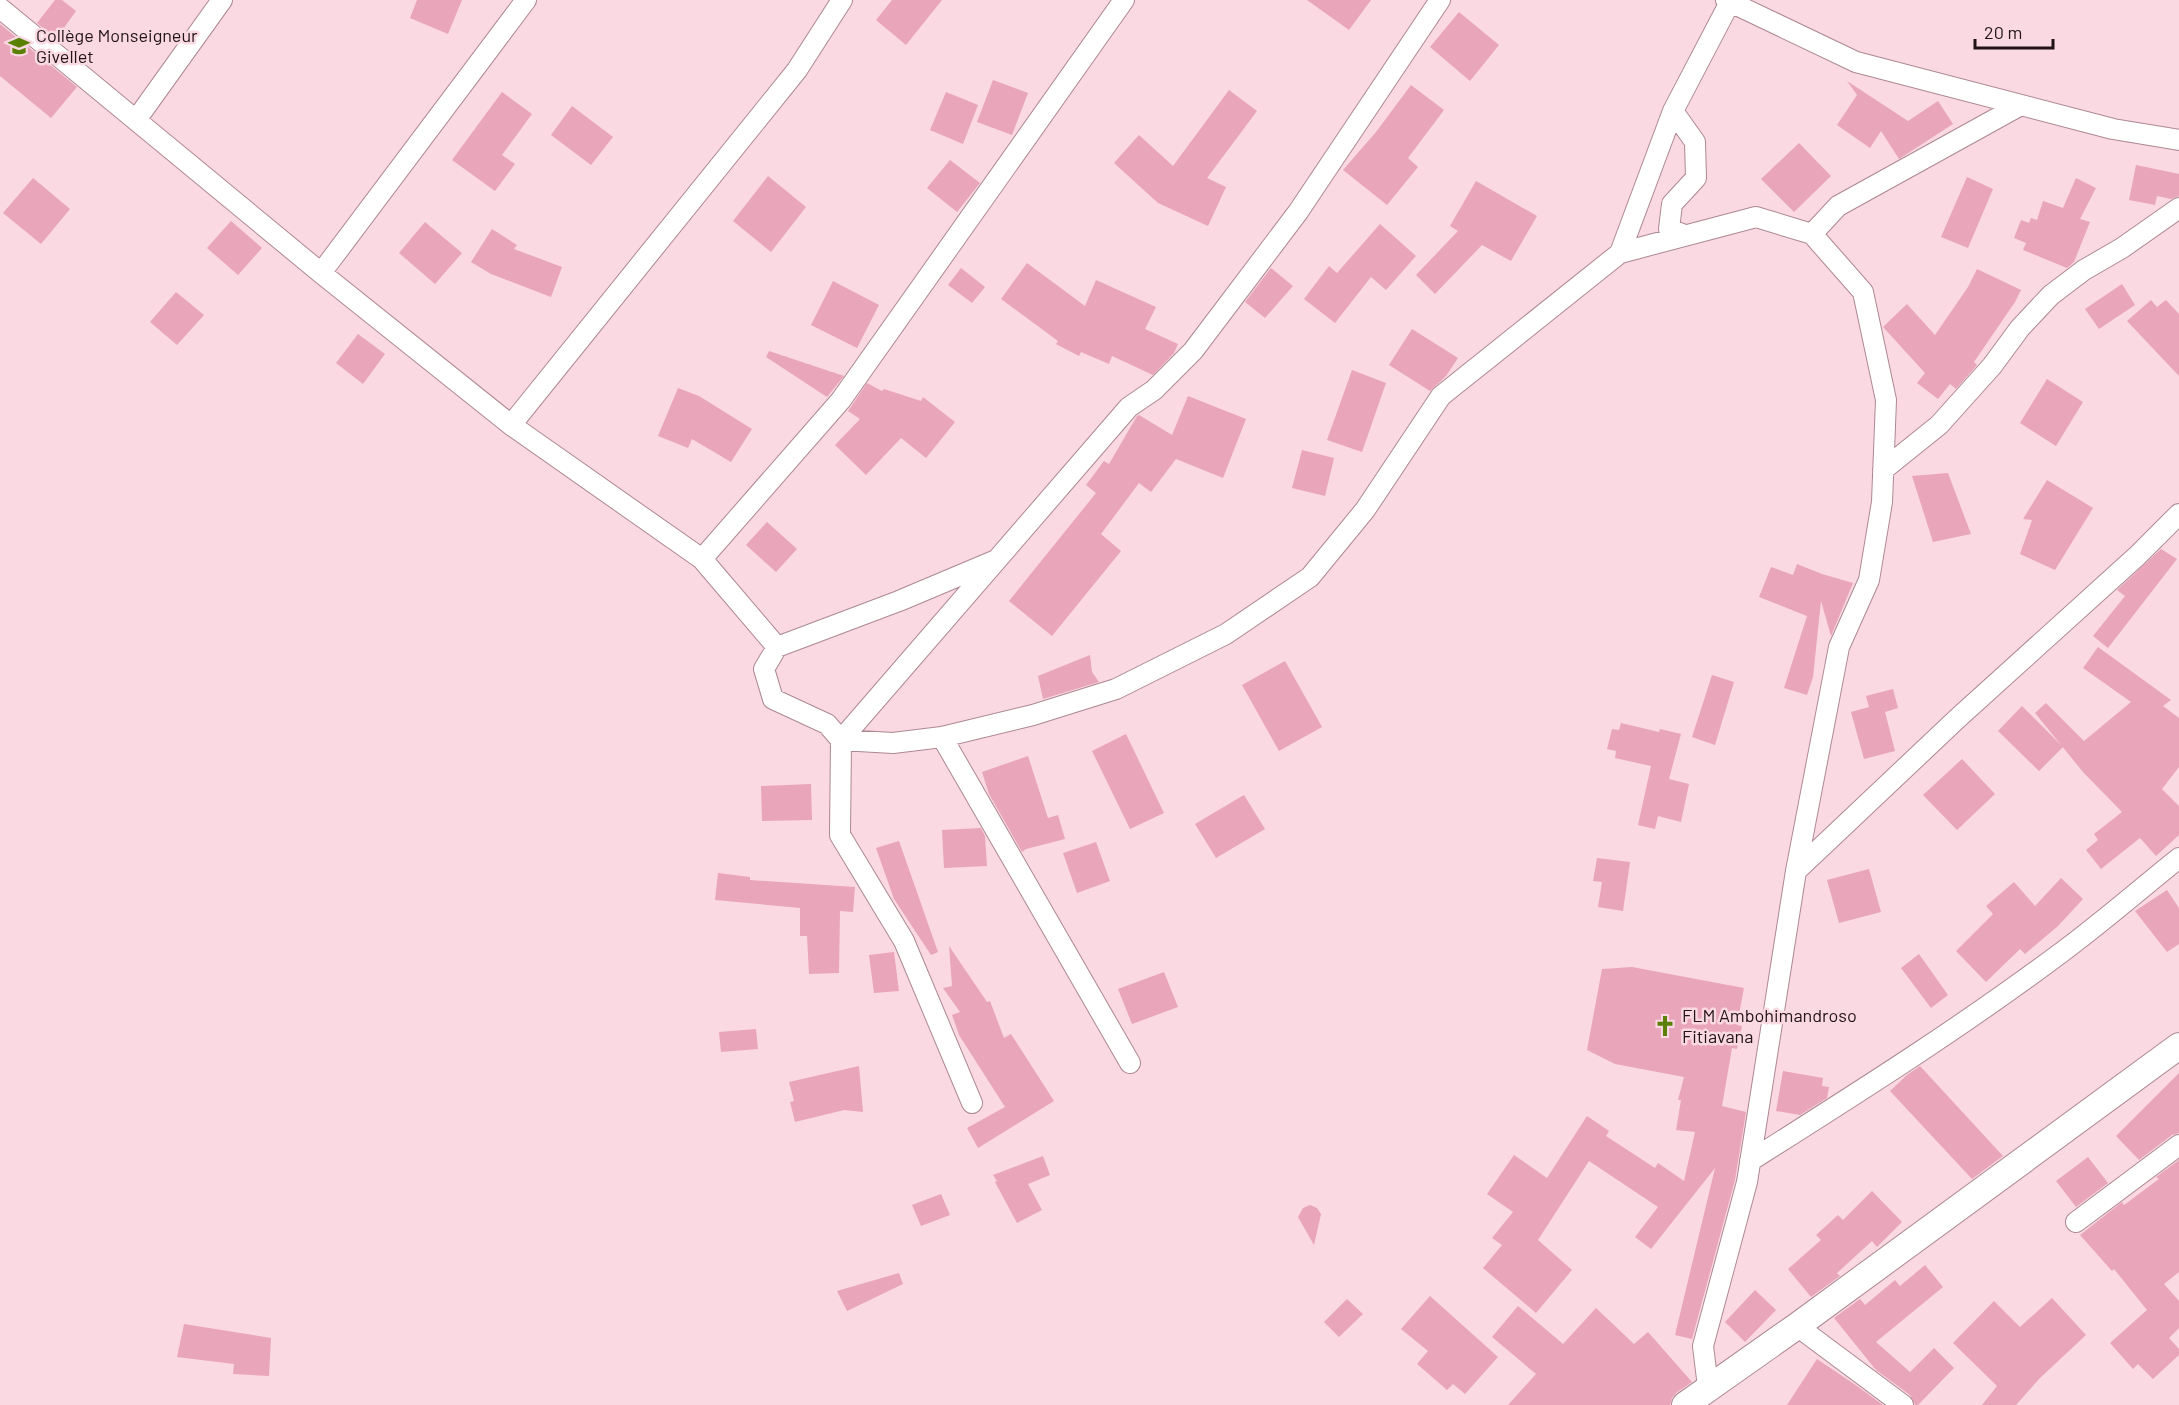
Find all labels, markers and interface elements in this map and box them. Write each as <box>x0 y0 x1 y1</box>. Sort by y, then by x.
scale bar <box>1975 12 2053 50</box>
text: 20 m <box>1984 21 2022 43</box>
place label: Collège Monseigneur Givellet <box>36 24 198 67</box>
school or university icon: Collège Monseigneur Givellet <box>7 34 31 58</box>
place label: FLM Ambohimandroso Fitiavana <box>1682 1004 1857 1047</box>
church icon: FLM Ambohimandroso Fitiavana <box>1653 1014 1677 1038</box>

